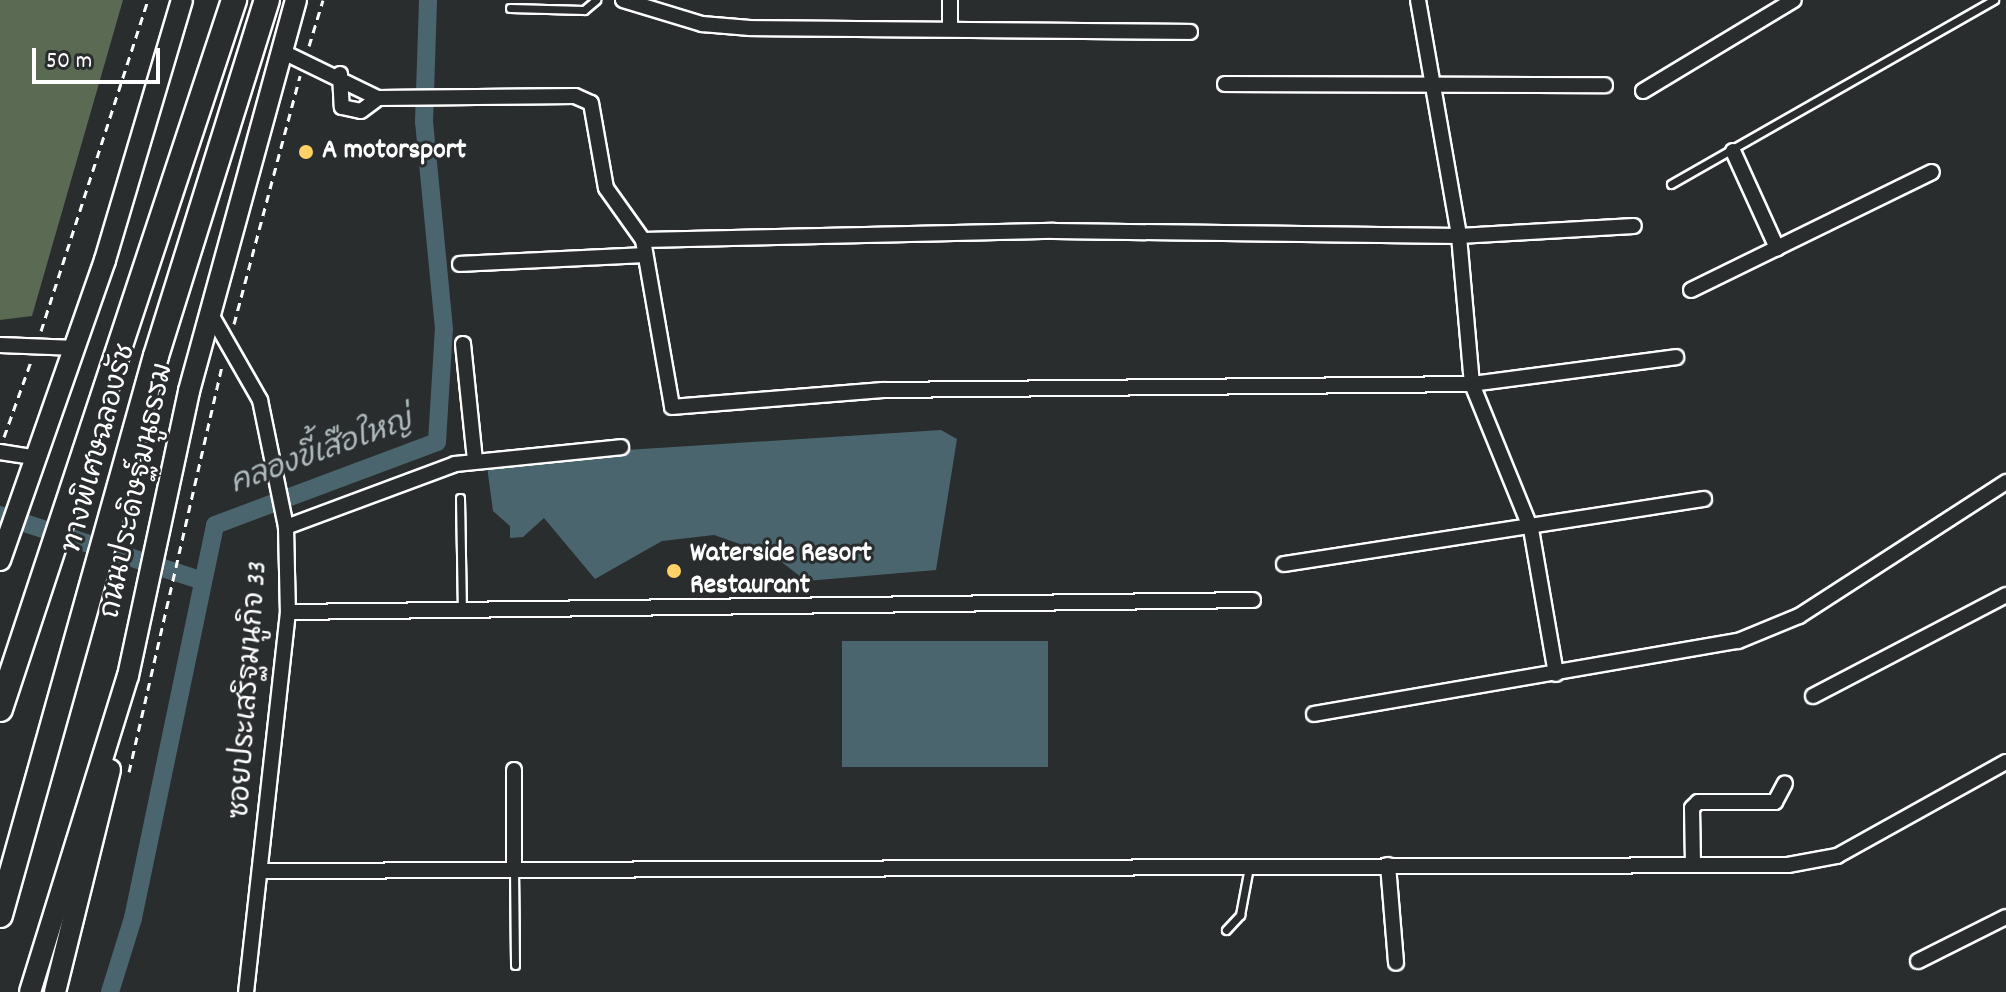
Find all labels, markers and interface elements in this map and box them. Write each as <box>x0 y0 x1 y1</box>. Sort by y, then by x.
scale bar <box>36 32 164 82</box>
text: 50 m <box>46 45 92 79</box>
place label: A motorsport <box>322 135 466 169</box>
marker: A motorsport <box>297 143 315 161</box>
street label: ทางพิเศษฉลองรัช <box>57 341 145 557</box>
street label: ถนนประดิษฐ์มนูธรรม <box>96 360 182 622</box>
water label: คลองขี้เสือใหญ่ <box>226 405 418 505</box>
place label: Waterside Resort Restaurant <box>690 538 872 604</box>
street label: ซอยประเสริฐมนูกิจ 33 <box>225 560 277 820</box>
marker: Waterside Resort Restaurant <box>665 562 683 580</box>

